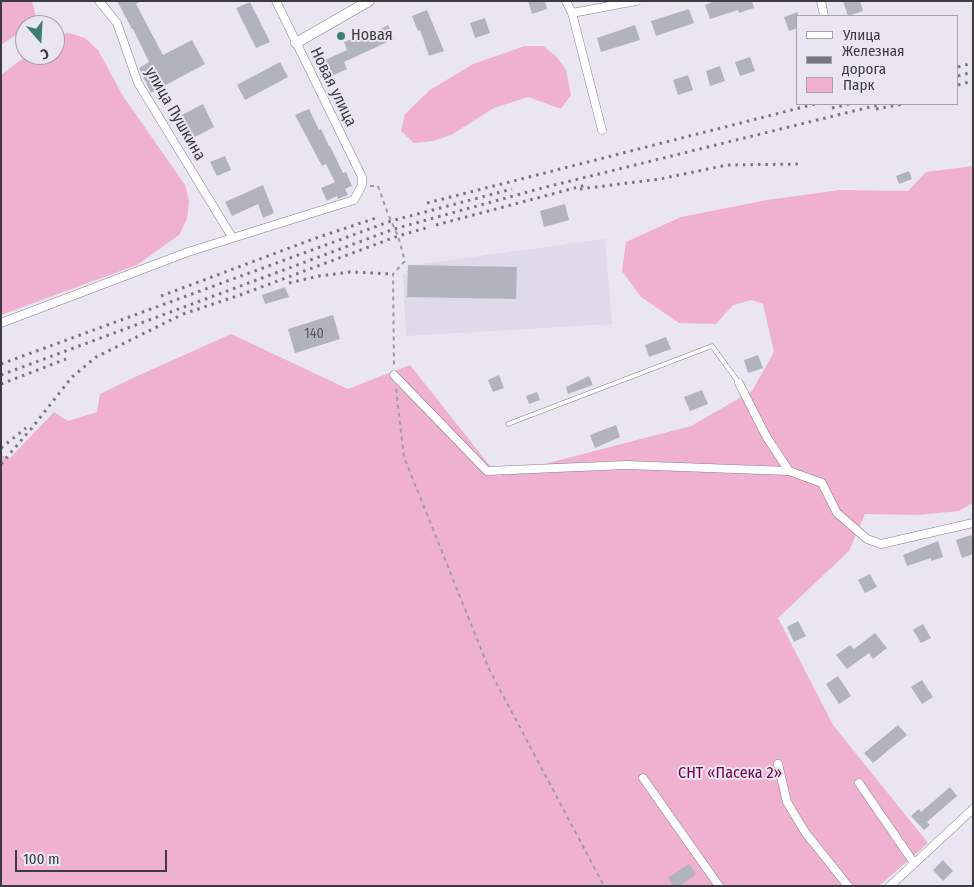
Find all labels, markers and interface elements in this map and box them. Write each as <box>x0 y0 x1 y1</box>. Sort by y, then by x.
north arrow <box>15 15 65 65</box>
legend <box>796 15 959 105</box>
place label: Новая <box>351 26 393 46</box>
text: Улица <box>843 26 881 44</box>
marker: Новая <box>335 30 347 42</box>
text: Железная дорога <box>842 42 904 78</box>
text: С <box>38 44 51 63</box>
street label: Новая улица <box>306 44 360 130</box>
street label: улица Пушкина <box>141 64 209 164</box>
text: Парк <box>843 76 874 94</box>
house number: 140 <box>304 326 324 342</box>
park label: СНТ «Пасека 2» <box>678 764 782 784</box>
scale bar <box>18 840 170 872</box>
text: 100 m <box>23 850 60 868</box>

